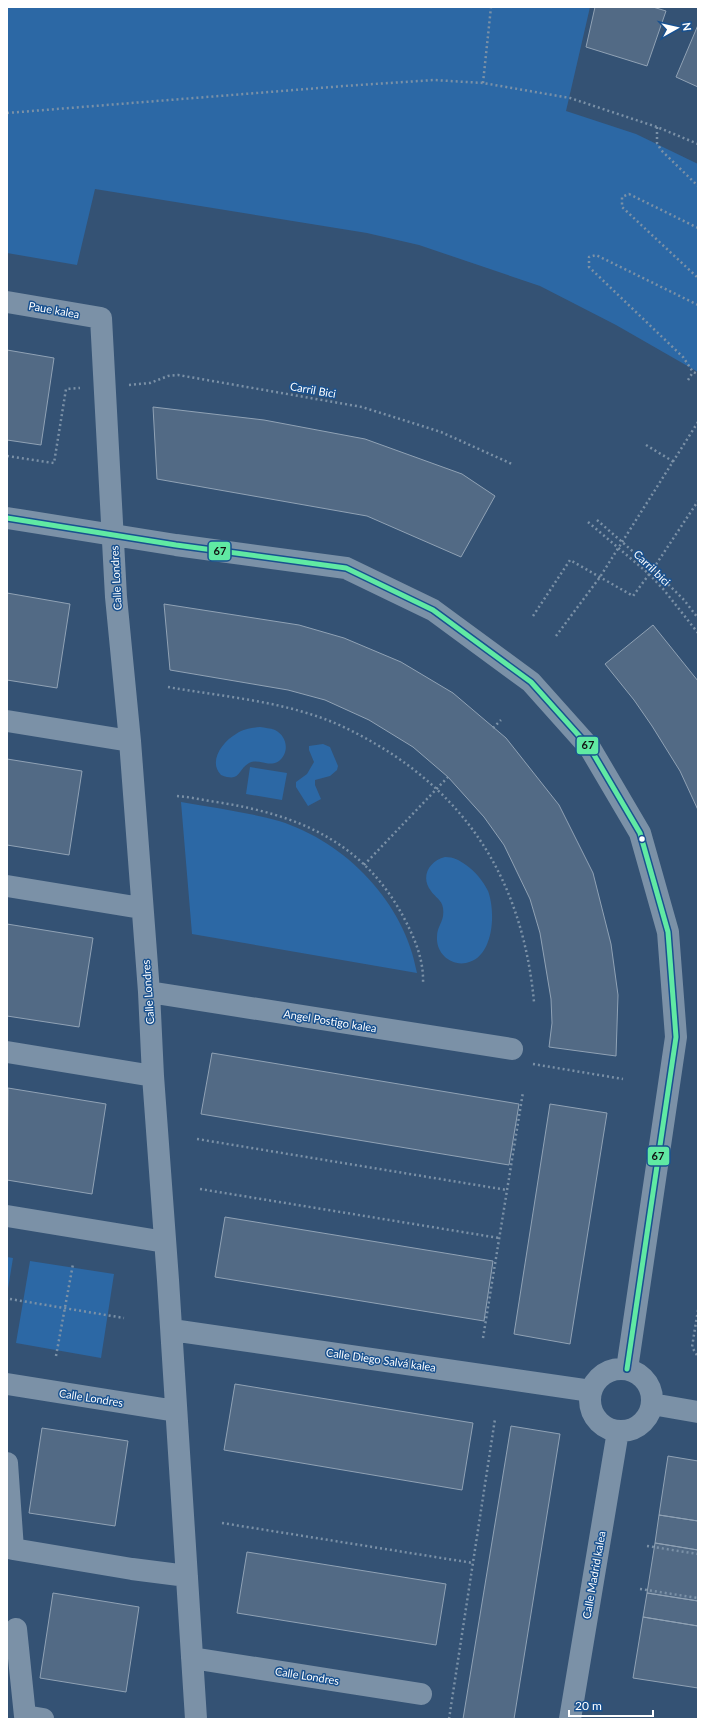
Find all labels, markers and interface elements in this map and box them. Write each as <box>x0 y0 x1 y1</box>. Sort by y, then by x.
north arrow <box>657 8 697 48</box>
text: N <box>680 21 694 32</box>
street label: Paue kalea <box>28 299 81 320</box>
street label: Carril Bici <box>289 379 337 400</box>
line badge: 67 <box>208 541 231 561</box>
text: 67 <box>214 544 226 557</box>
street label: Calle Londres <box>107 545 124 611</box>
street label: Carril bici <box>631 547 674 588</box>
line badge: 67 <box>576 736 599 755</box>
text: 67 <box>582 738 594 751</box>
unlabelled marker <box>637 834 647 844</box>
street label: Calle Londres <box>139 959 156 1025</box>
street label: Angel Postigo kalea <box>283 1007 378 1034</box>
line badge: 67 <box>647 1146 670 1166</box>
text: 67 <box>652 1149 664 1162</box>
street label: Calle Diego Salvá kalea <box>325 1345 437 1374</box>
street label: Calle Londres <box>58 1386 124 1409</box>
street label: Calle Madrid kalea <box>579 1530 608 1620</box>
street label: Calle Londres <box>274 1664 340 1687</box>
scale bar <box>569 1692 653 1718</box>
text: 20 m <box>575 1698 602 1713</box>

